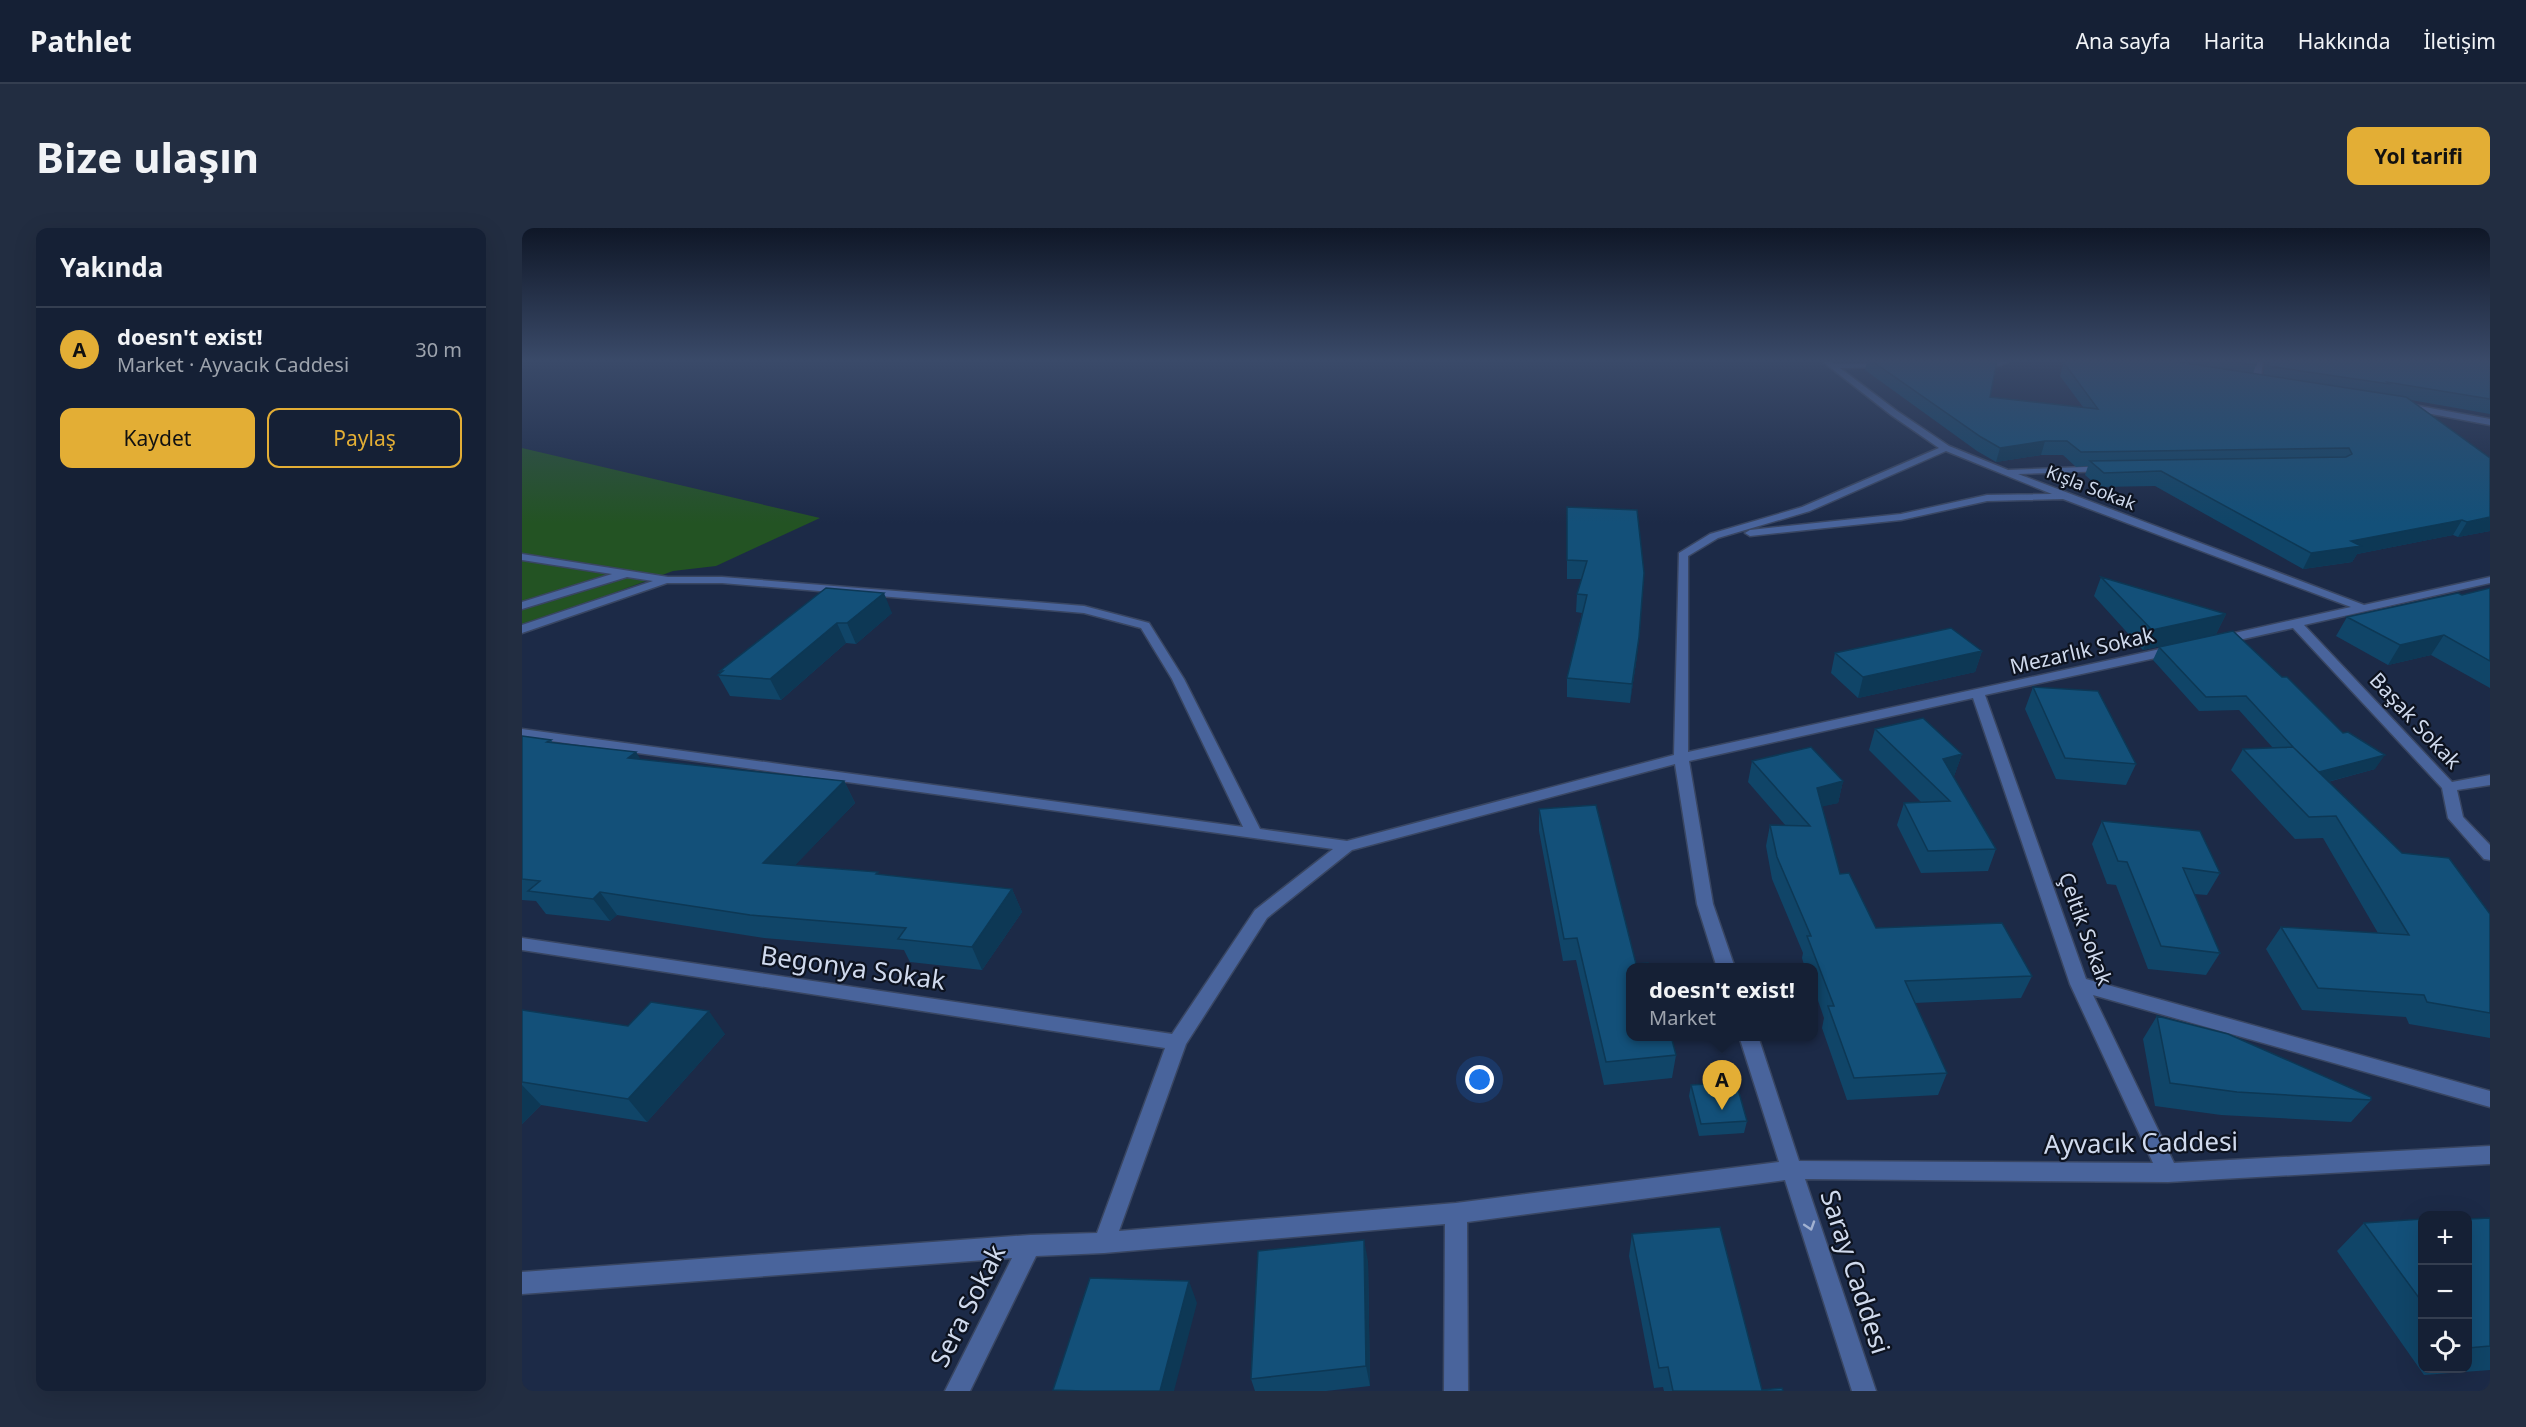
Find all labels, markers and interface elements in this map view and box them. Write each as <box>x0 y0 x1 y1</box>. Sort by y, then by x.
text: Pathlet <box>30 22 132 60</box>
text: Ana sayfa <box>2076 27 2171 55</box>
text: Harita <box>2204 27 2265 55</box>
text: Hakkında <box>2298 27 2391 55</box>
text: İletişim <box>2424 27 2496 55</box>
button: Yol tarifi <box>2347 127 2490 185</box>
text: Bize ulaşın <box>36 128 259 185</box>
text: Yakında <box>60 249 163 285</box>
text: doesn't exist! <box>117 321 263 351</box>
text: A <box>73 336 86 363</box>
text: 30 m <box>415 336 462 363</box>
text: Market · Ayvacık Caddesi <box>117 351 349 378</box>
button: Kaydet <box>60 408 255 468</box>
button: Paylaş <box>267 408 462 468</box>
street label: Kışla Sokak <box>2043 459 2140 515</box>
street label: Mezarlık Sokak <box>2007 620 2157 680</box>
street label: Başak Sokak <box>2364 666 2468 775</box>
street label: Çeltik Sokak <box>2052 868 2120 990</box>
street label: Begonya Sokak <box>758 936 948 998</box>
popup <box>1626 963 1818 1041</box>
text: doesn't exist! <box>1649 974 1795 1004</box>
text: Market <box>1649 1004 1716 1031</box>
pin: A <box>1702 1060 1742 1110</box>
your location <box>1465 1065 1494 1094</box>
street label: Ayvacık Caddesi <box>2044 1122 2238 1162</box>
street label: Saray Caddesi <box>1812 1185 1899 1358</box>
map controls <box>2418 1211 2472 1373</box>
button: + <box>2418 1211 2472 1265</box>
one-way arrow <box>1803 1220 1815 1231</box>
street label: Sera Sokak <box>921 1238 1013 1373</box>
button: − <box>2418 1265 2472 1319</box>
button: locate <box>2418 1319 2472 1373</box>

